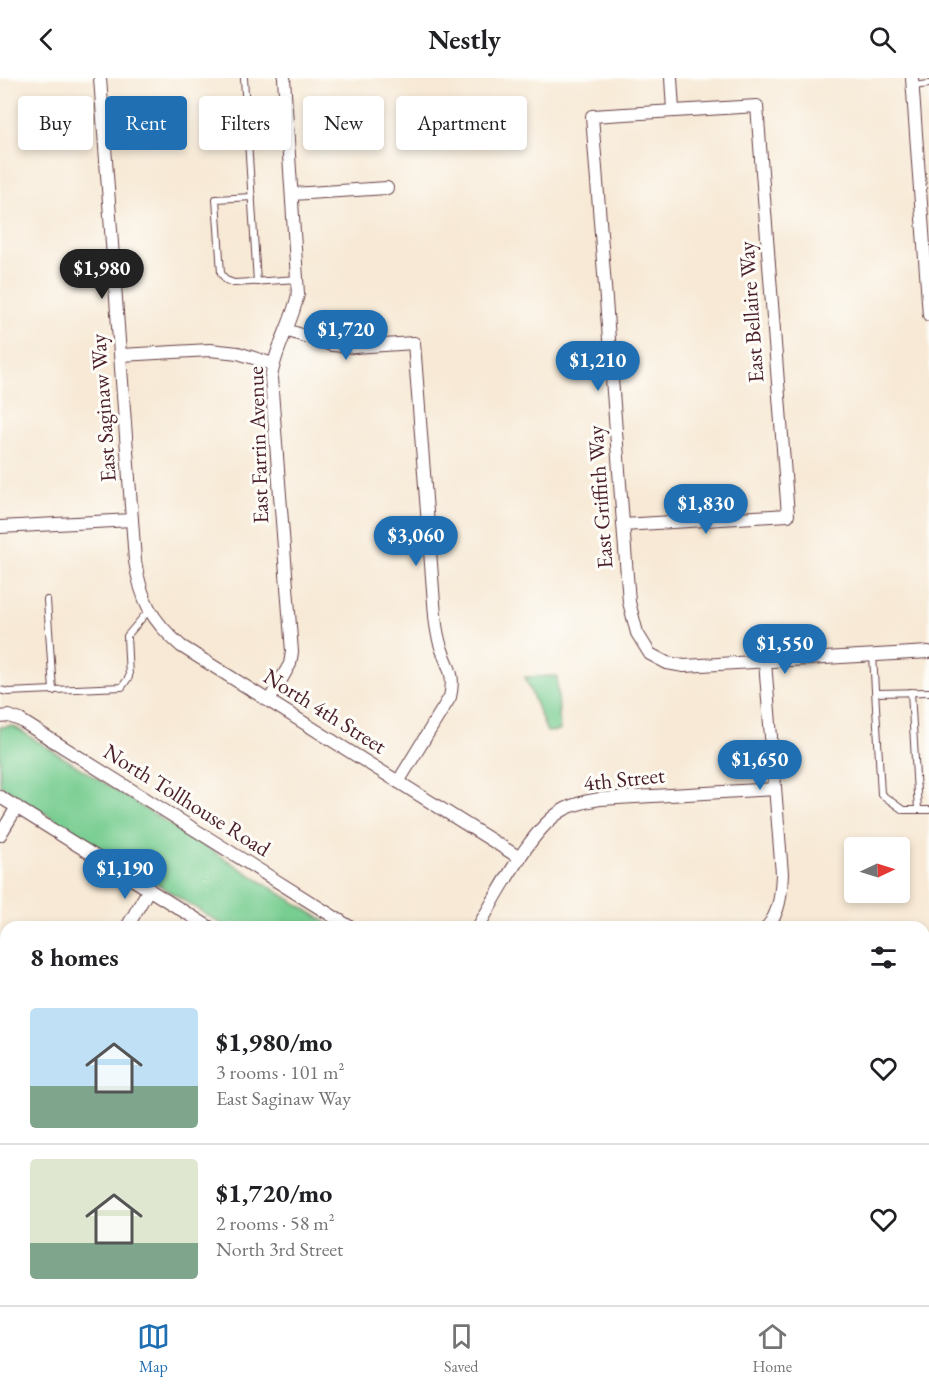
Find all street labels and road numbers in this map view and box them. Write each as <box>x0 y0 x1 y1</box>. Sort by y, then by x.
street label: East Bellaire Way <box>732 240 770 384</box>
street label: East Saginaw Way <box>83 333 123 483</box>
street label: East Farrin Avenue <box>241 365 275 524</box>
street label: East Griffith Way <box>580 424 619 570</box>
street label: North 4th Street <box>258 662 392 760</box>
street label: North Tollhouse Road <box>98 737 277 864</box>
street label: 4th Street <box>582 760 666 798</box>

